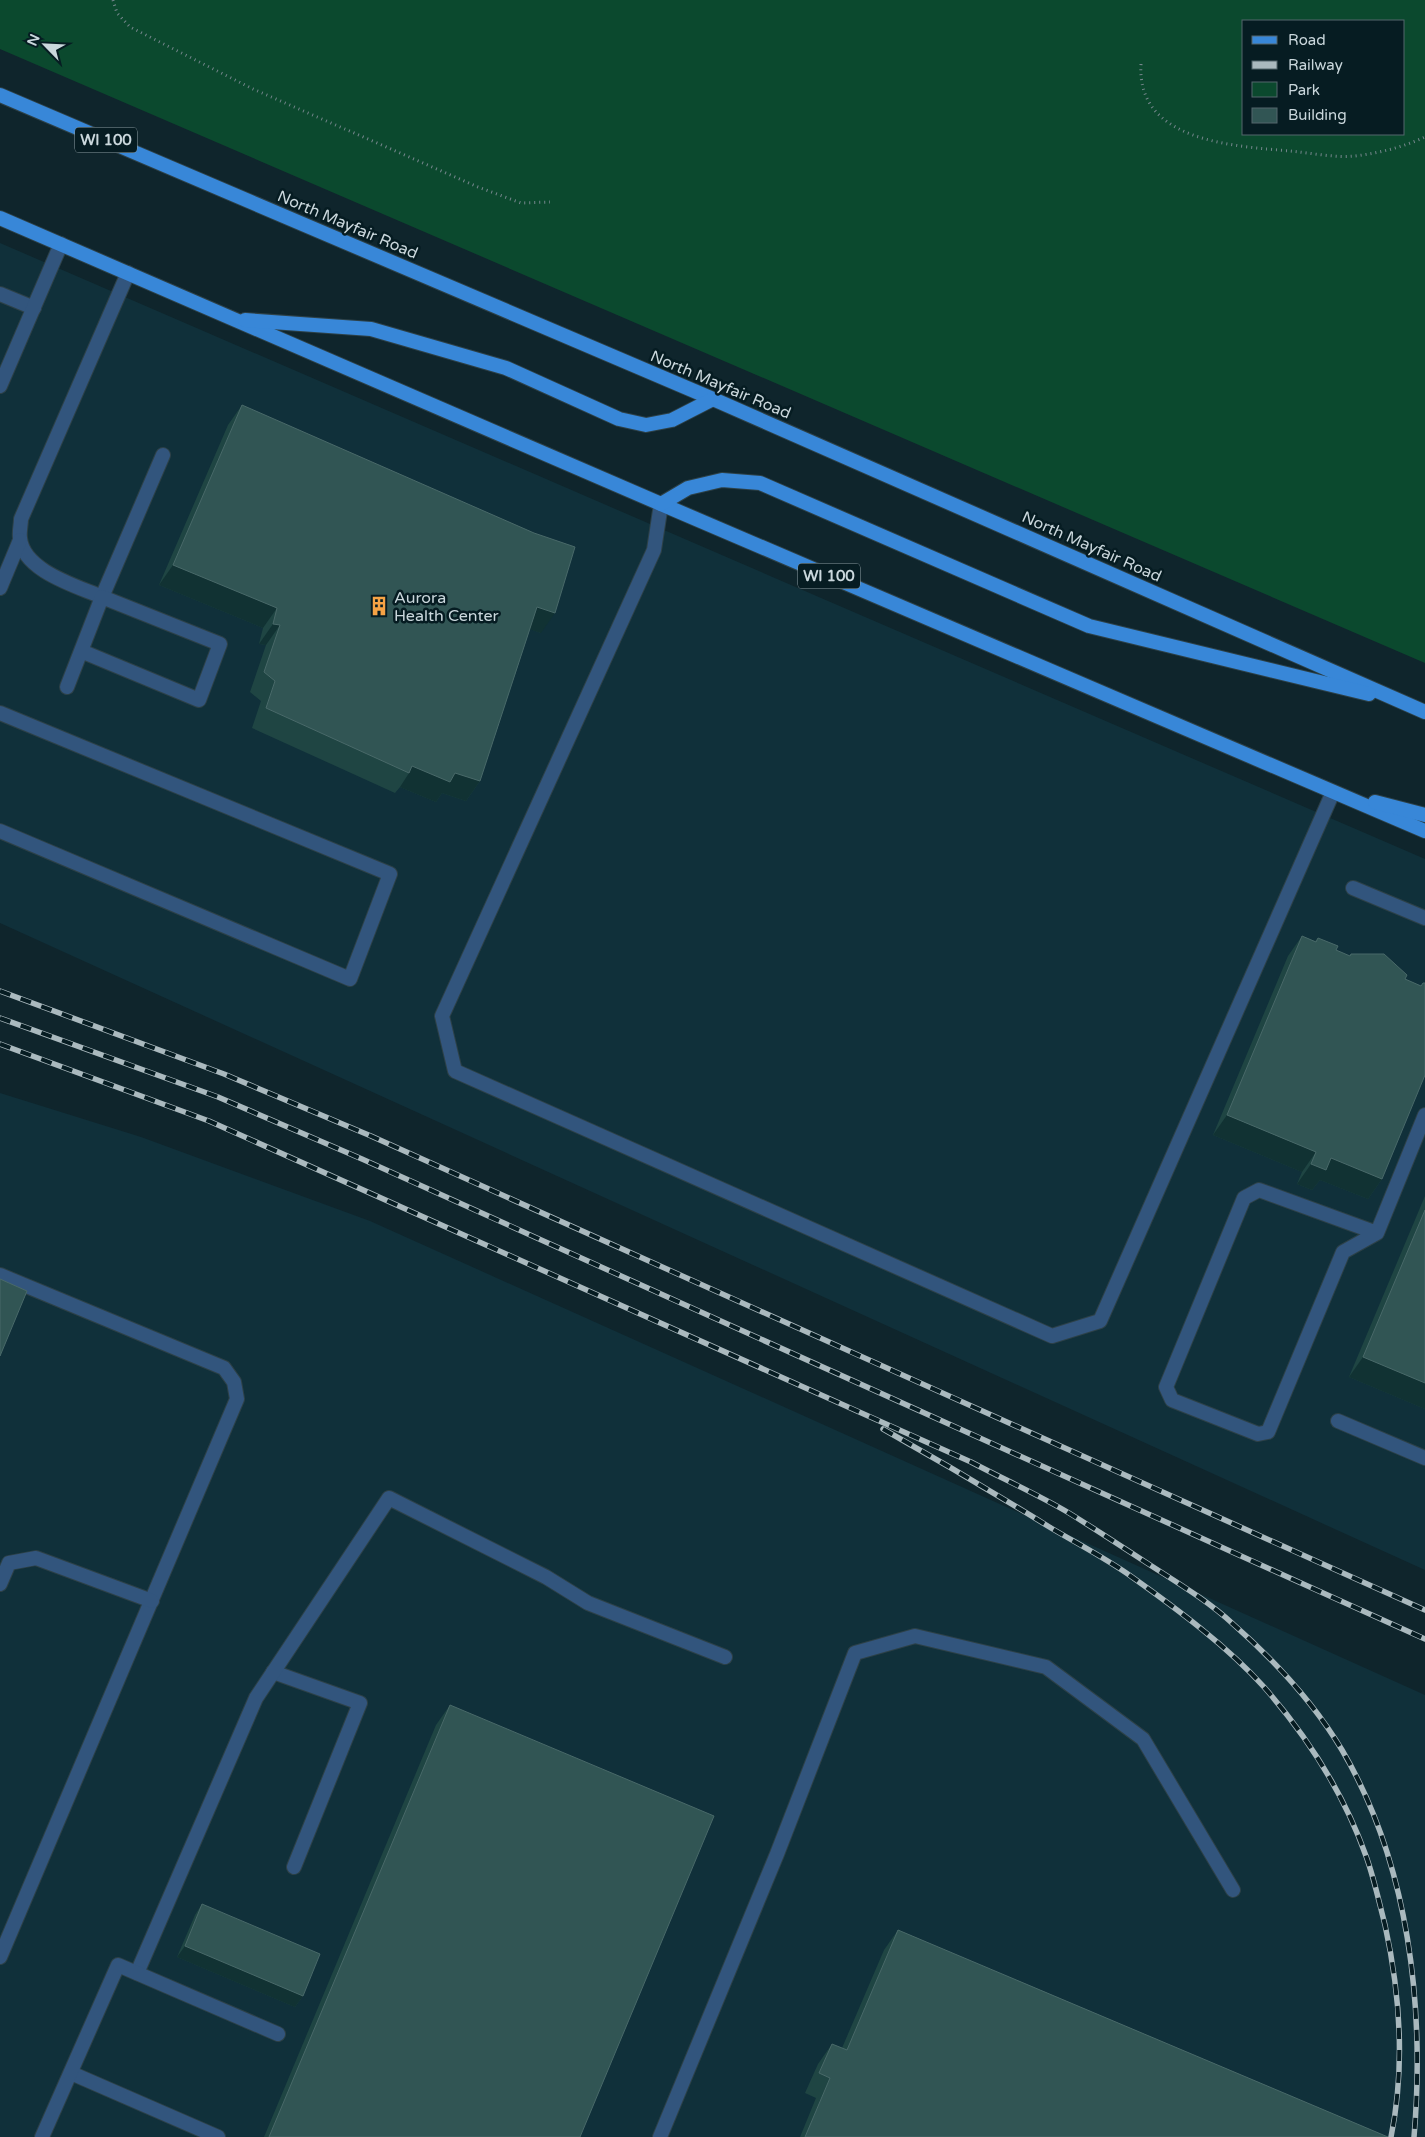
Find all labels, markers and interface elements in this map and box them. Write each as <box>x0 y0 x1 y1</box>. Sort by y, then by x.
north arrow <box>20 20 70 70</box>
legend <box>1242 20 1405 135</box>
text: N <box>24 31 44 49</box>
text: Road <box>1288 31 1326 49</box>
text: Railway <box>1288 56 1343 74</box>
text: Park <box>1288 81 1320 99</box>
text: Building <box>1288 106 1347 124</box>
road number: WI 100 <box>75 128 137 152</box>
street label: North Mayfair Road <box>274 186 421 264</box>
street label: North Mayfair Road <box>647 346 794 424</box>
street label: North Mayfair Road <box>1019 507 1165 587</box>
road number: WI 100 <box>798 564 860 588</box>
place label: Aurora Health Center <box>394 588 499 626</box>
building icon: Aurora Health Center <box>368 595 390 617</box>

